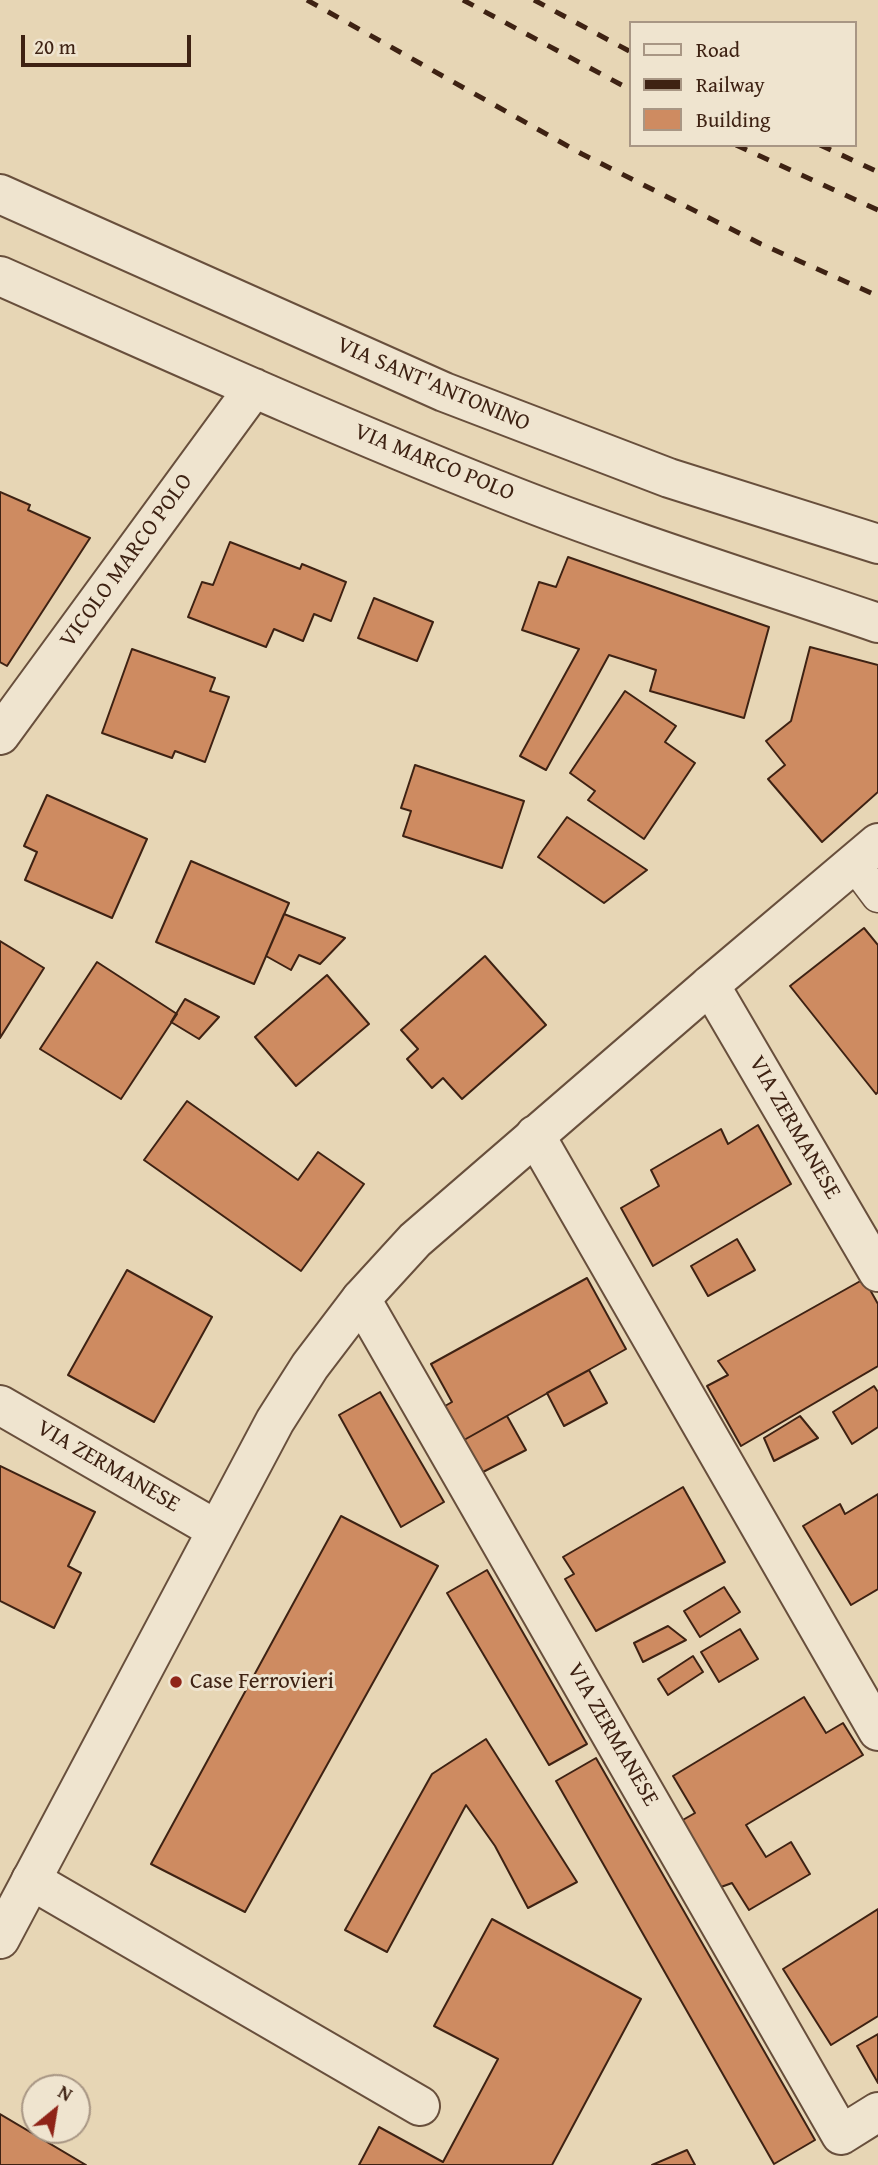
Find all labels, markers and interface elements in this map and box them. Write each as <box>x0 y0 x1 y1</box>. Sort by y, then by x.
scale bar <box>24 21 194 65</box>
legend <box>630 21 857 147</box>
text: 20 m <box>34 31 76 62</box>
text: Road <box>696 34 740 65</box>
text: Railway <box>696 69 765 100</box>
text: Building <box>696 104 770 135</box>
street label: VIA SANT'ANTONINO <box>332 332 534 438</box>
street label: VIA MARCO POLO <box>350 418 518 508</box>
street label: VICOLO MARCO POLO <box>55 469 199 653</box>
street label: VIA ZERMANESE <box>742 1052 846 1204</box>
street label: VIA ZERMANESE <box>32 1415 184 1519</box>
street label: VIA ZERMANESE <box>560 1659 664 1811</box>
place label: Case Ferrovieri <box>190 1668 334 1696</box>
marker: Case Ferrovieri <box>168 1674 184 1690</box>
north arrow <box>21 2074 91 2144</box>
text: N <box>53 2077 78 2108</box>

